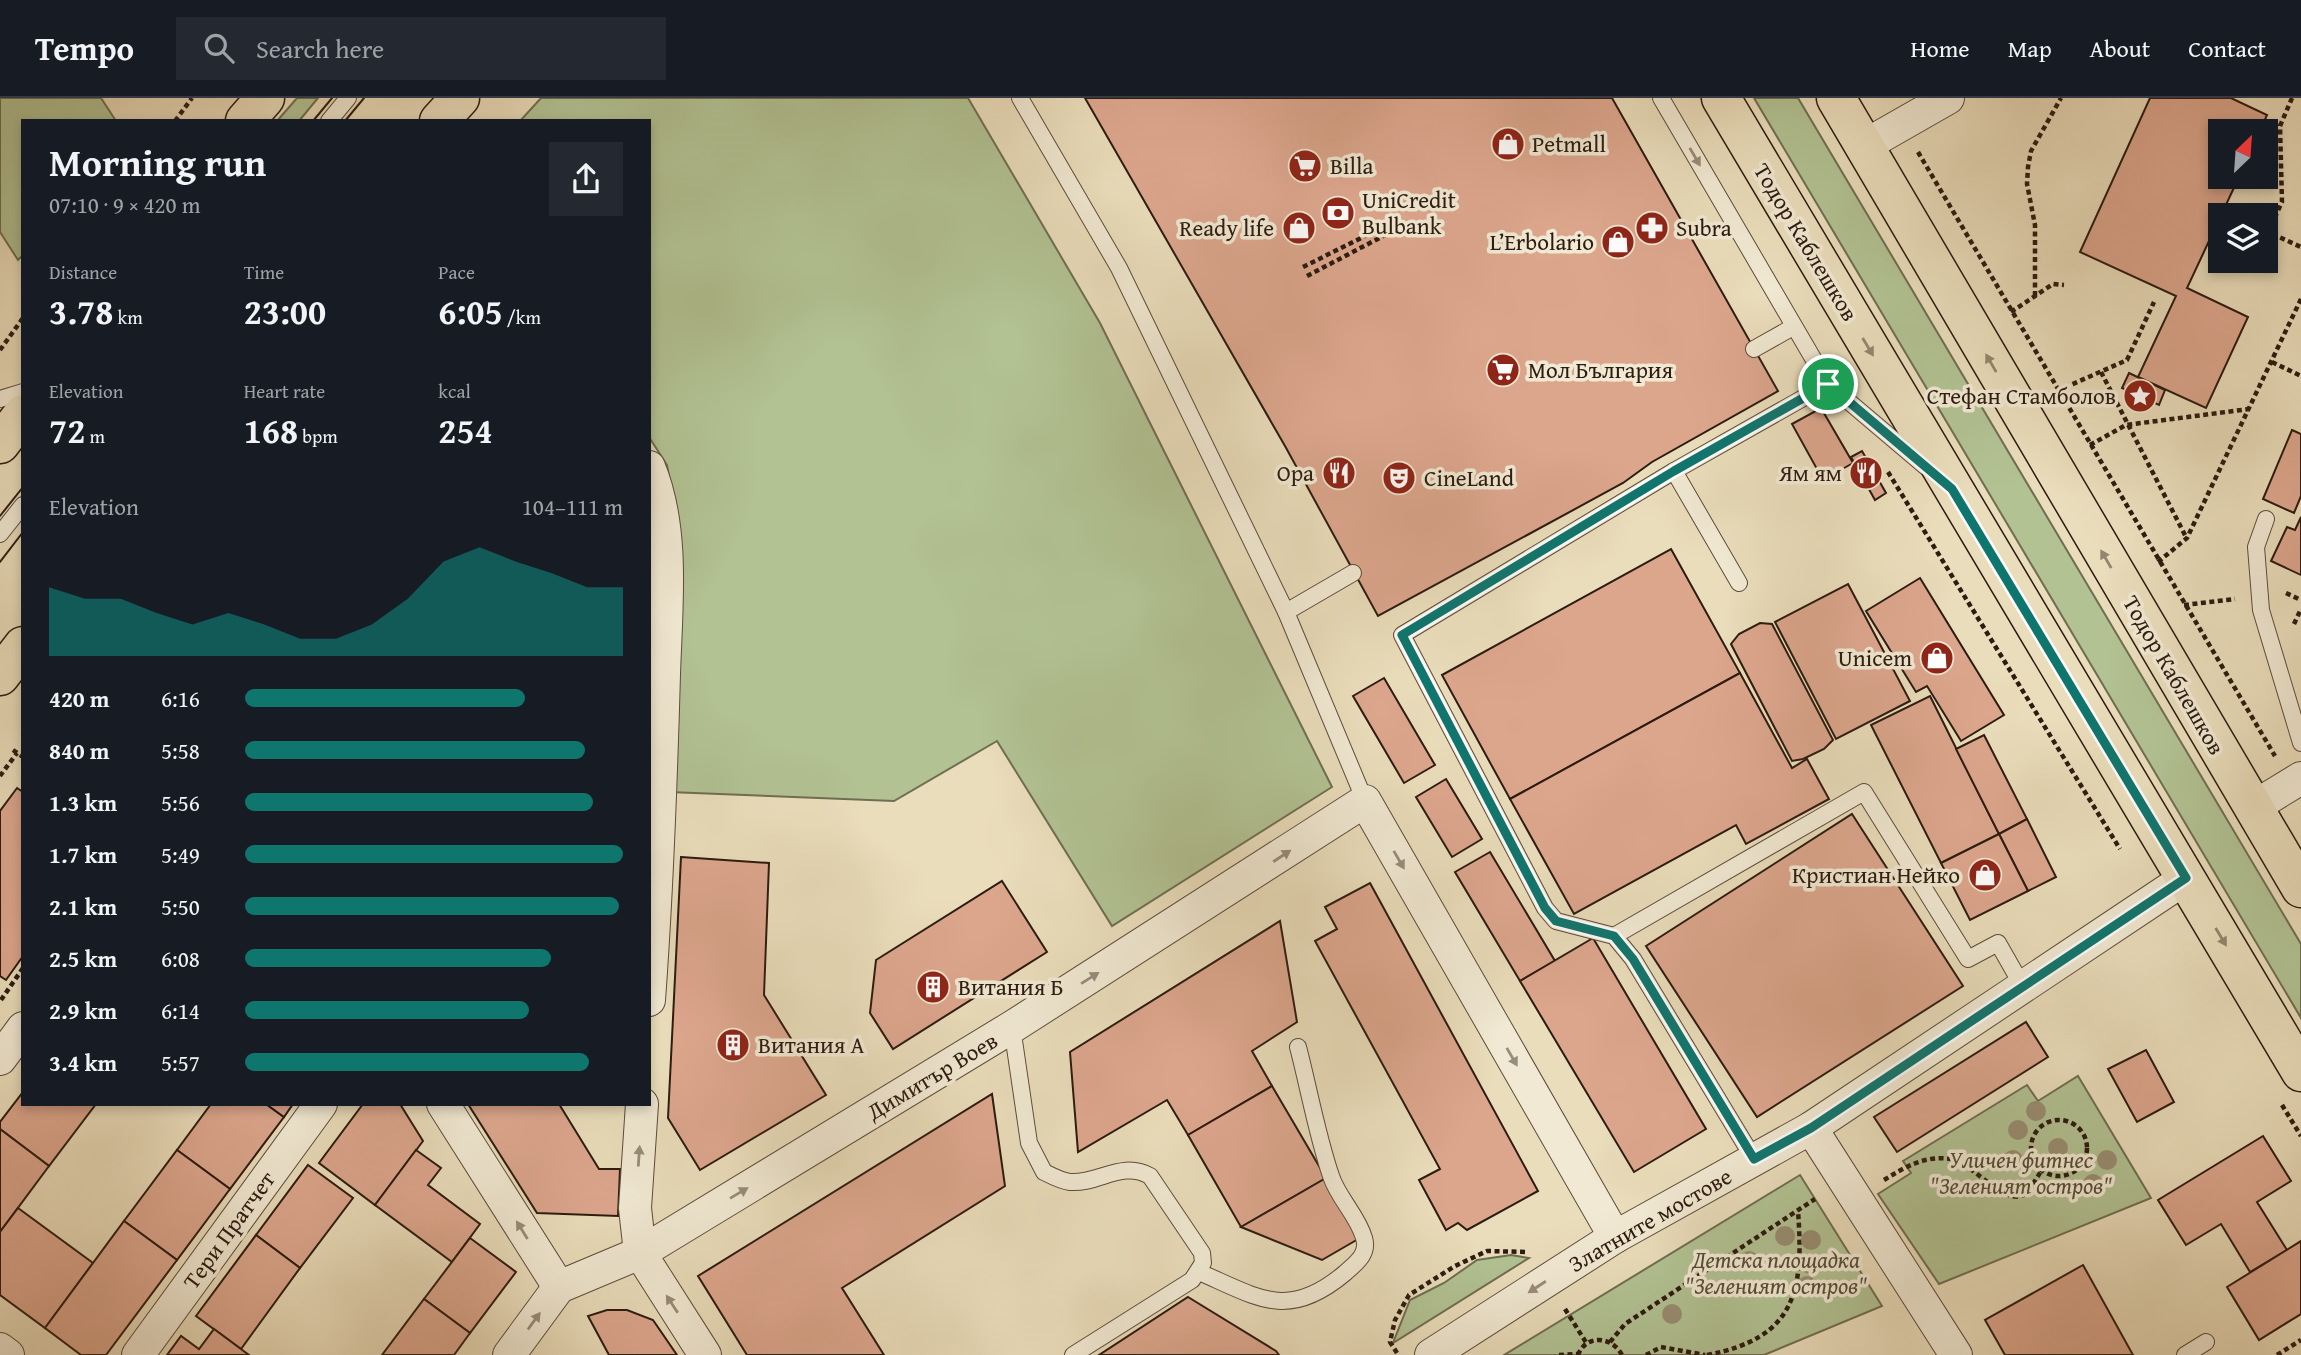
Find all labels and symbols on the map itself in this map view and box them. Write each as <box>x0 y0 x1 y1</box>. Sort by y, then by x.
north arrow <box>2208 119 2278 189</box>
shop icon: Petmall <box>1489 125 1527 163</box>
place label: Petmall <box>1532 127 1606 160</box>
supermarket icon: Billa <box>1286 147 1324 185</box>
one-way arrow <box>1689 148 1701 167</box>
place label: Billa <box>1330 149 1373 182</box>
street label: Тодор Каблешков <box>1746 157 1867 327</box>
place label: UniCredit Bulbank <box>1362 183 1456 242</box>
bank icon: UniCredit Bulbank <box>1319 194 1357 232</box>
shop icon: Ready life <box>1280 209 1318 247</box>
pharmacy icon: Subra <box>1633 209 1671 247</box>
place label: Ready life <box>1179 211 1274 244</box>
place label: Subra <box>1676 211 1732 244</box>
shop icon: L’Erbolario <box>1599 223 1637 261</box>
place label: L’Erbolario <box>1490 225 1594 258</box>
one-way arrow <box>1862 337 1874 356</box>
supermarket icon: Мол България <box>1484 351 1522 389</box>
place label: Мол България <box>1528 353 1673 386</box>
one-way arrow <box>1985 353 1997 372</box>
pin <box>1798 354 1858 414</box>
place icon: Стефан Стамболов <box>2121 377 2159 415</box>
place label: Стефан Стамболов <box>1927 379 2116 412</box>
restaurant icon: Opa <box>1320 454 1358 492</box>
restaurant icon: Ям ям <box>1847 454 1885 492</box>
place label: Opa <box>1277 456 1314 489</box>
place label: Ям ям <box>1778 456 1842 489</box>
theatre icon: CineLand <box>1380 459 1418 497</box>
place label: CineLand <box>1424 461 1515 494</box>
one-way arrow <box>2100 550 2113 569</box>
street label: Тодор Каблешков <box>2115 589 2233 761</box>
shop icon: Unicem <box>1918 639 1956 677</box>
place label: Unicem <box>1838 641 1912 674</box>
one-way arrow <box>1273 849 1292 862</box>
one-way arrow <box>1393 850 1405 869</box>
shop icon: Кристиан Нейко <box>1966 856 2004 894</box>
place label: Кристиан Нейко <box>1792 858 1960 891</box>
one-way arrow <box>2214 927 2227 946</box>
building icon: Витания Б <box>914 968 952 1006</box>
place label: Витания Б <box>958 970 1064 1003</box>
one-way arrow <box>1081 971 1100 984</box>
street label: Димитър Воев <box>859 1023 1003 1128</box>
building icon: Витания А <box>714 1026 752 1064</box>
place label: Витания А <box>758 1028 865 1061</box>
one-way arrow <box>1506 1048 1518 1067</box>
park label: Уличен фитнес "Зеленият остров" <box>1930 1143 2112 1202</box>
one-way arrow <box>633 1145 644 1167</box>
street label: Златните мостове <box>1562 1159 1738 1280</box>
street label: Тери Пратчет <box>175 1164 283 1295</box>
one-way arrow <box>729 1187 748 1199</box>
one-way arrow <box>516 1220 529 1239</box>
park label: Детска площадка "Зеленият остров" <box>1685 1243 1867 1302</box>
one-way arrow <box>1527 1280 1547 1293</box>
one-way arrow <box>666 1294 679 1314</box>
one-way arrow <box>527 1312 541 1330</box>

